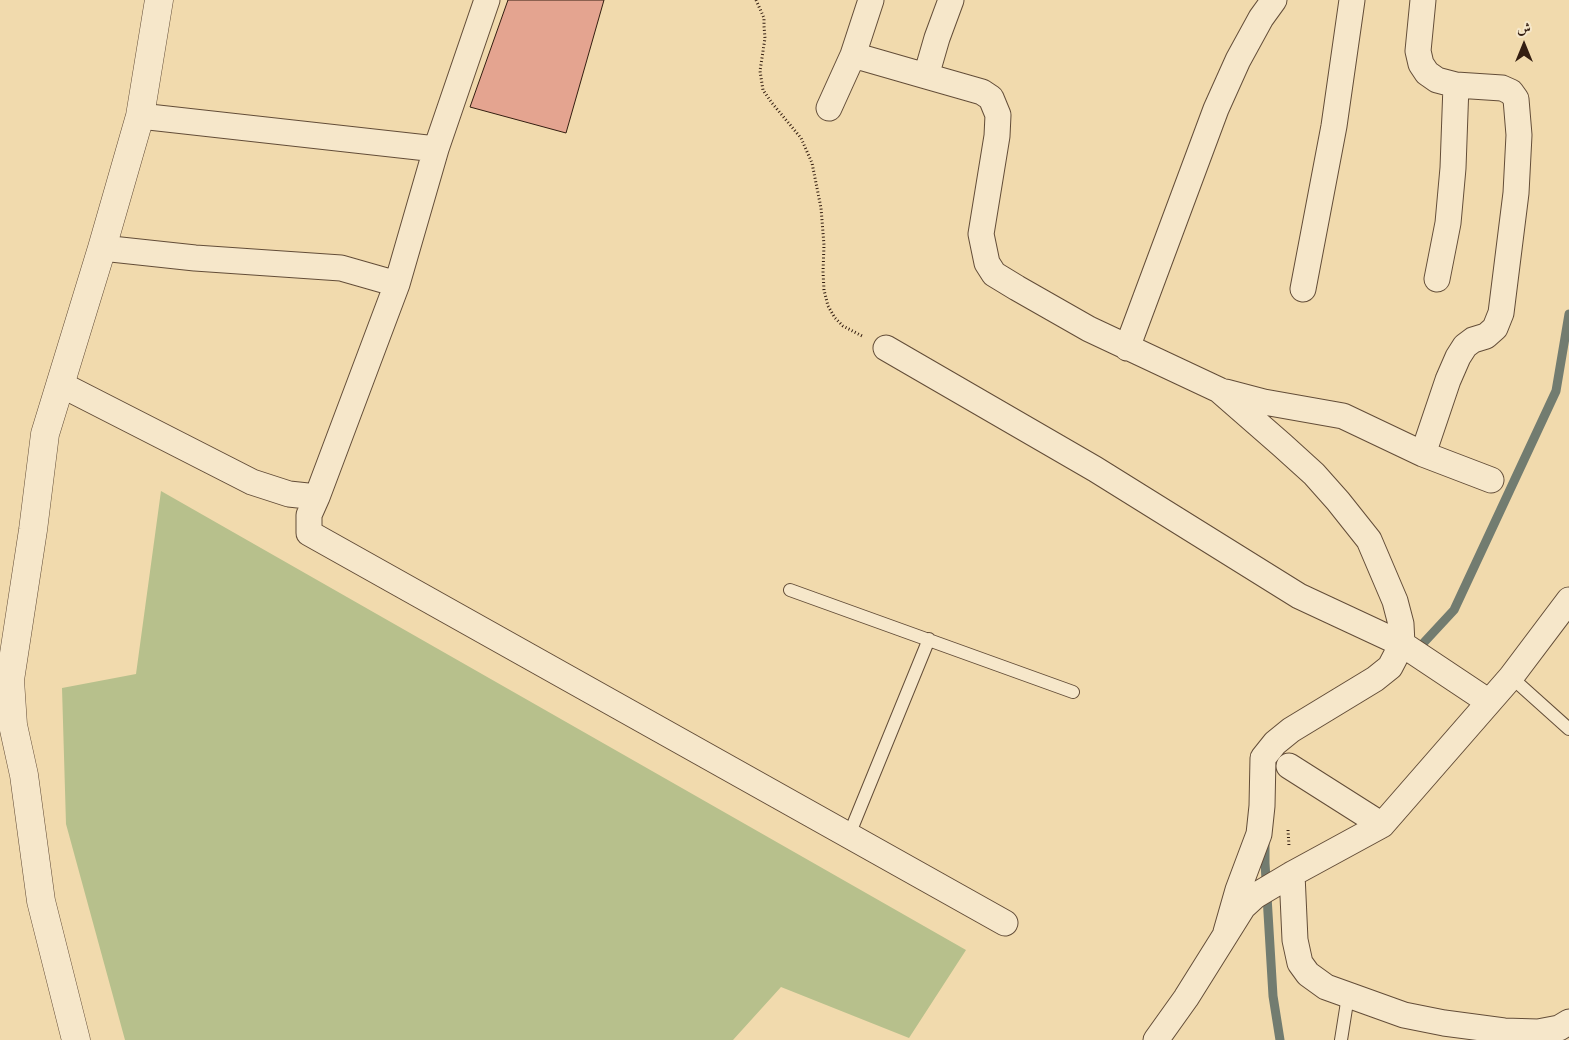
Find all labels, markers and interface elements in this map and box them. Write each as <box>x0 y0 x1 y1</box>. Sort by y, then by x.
north arrow <box>1499 20 1549 70</box>
text: ش <box>1517 20 1531 39</box>

